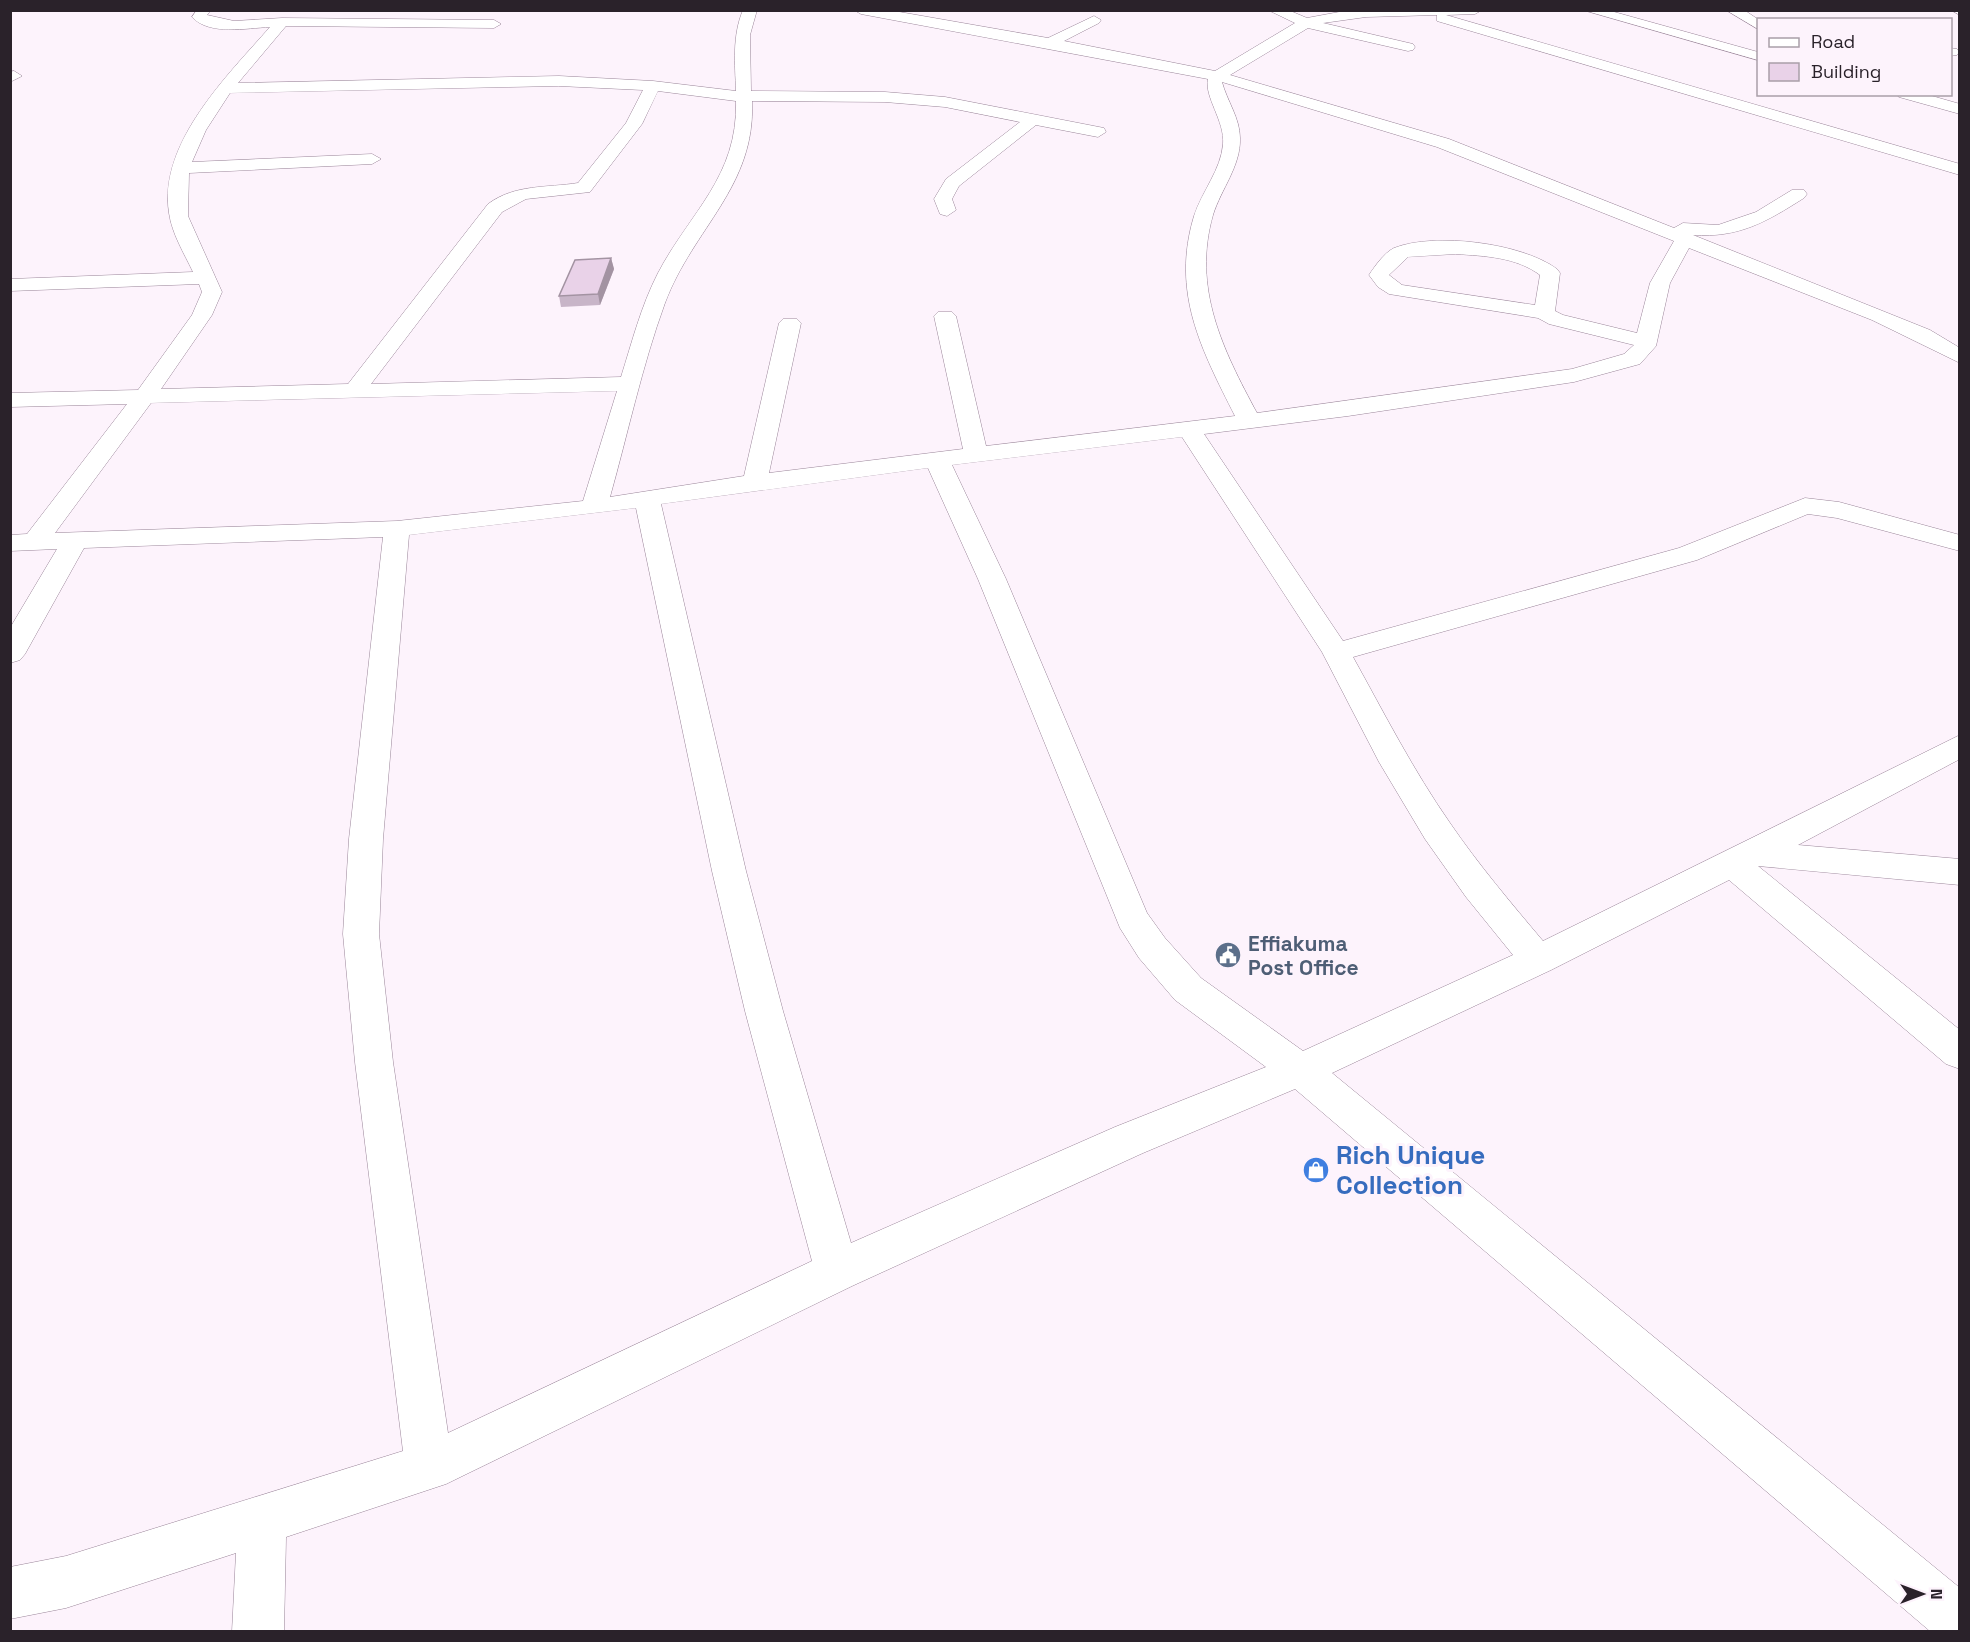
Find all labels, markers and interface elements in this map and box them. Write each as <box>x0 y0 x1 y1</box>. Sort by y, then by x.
legend <box>1757 18 1952 96</box>
text: Road <box>1811 30 1855 53</box>
text: Building <box>1811 60 1881 83</box>
place label: Effiakuma Post Office <box>1248 930 1359 981</box>
public building icon: Effiakuma Post Office <box>1213 940 1243 970</box>
place label: Rich Unique Collection <box>1336 1138 1485 1202</box>
shop icon: Rich Unique Collection <box>1301 1155 1331 1185</box>
north arrow <box>1892 1564 1952 1624</box>
text: N <box>1926 1589 1947 1599</box>

